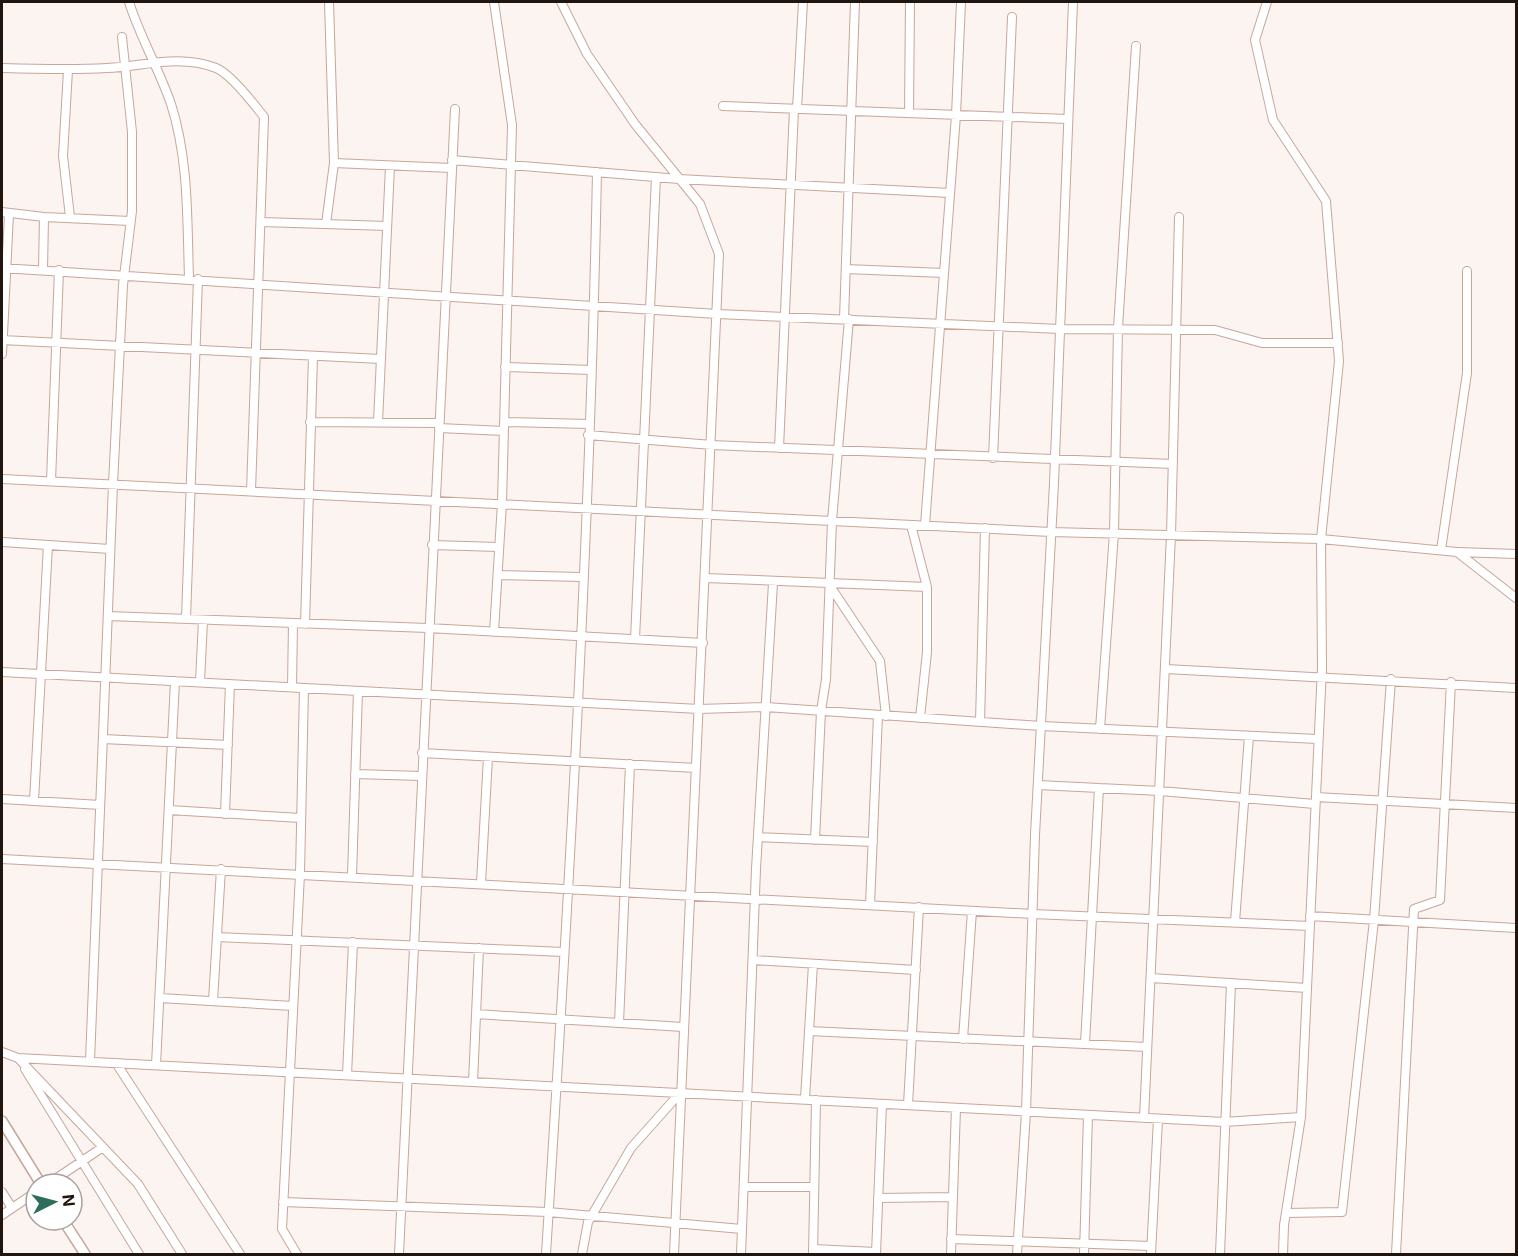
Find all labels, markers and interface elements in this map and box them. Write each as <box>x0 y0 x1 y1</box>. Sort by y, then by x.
north arrow <box>24 1172 84 1232</box>
text: N <box>58 1193 80 1208</box>

